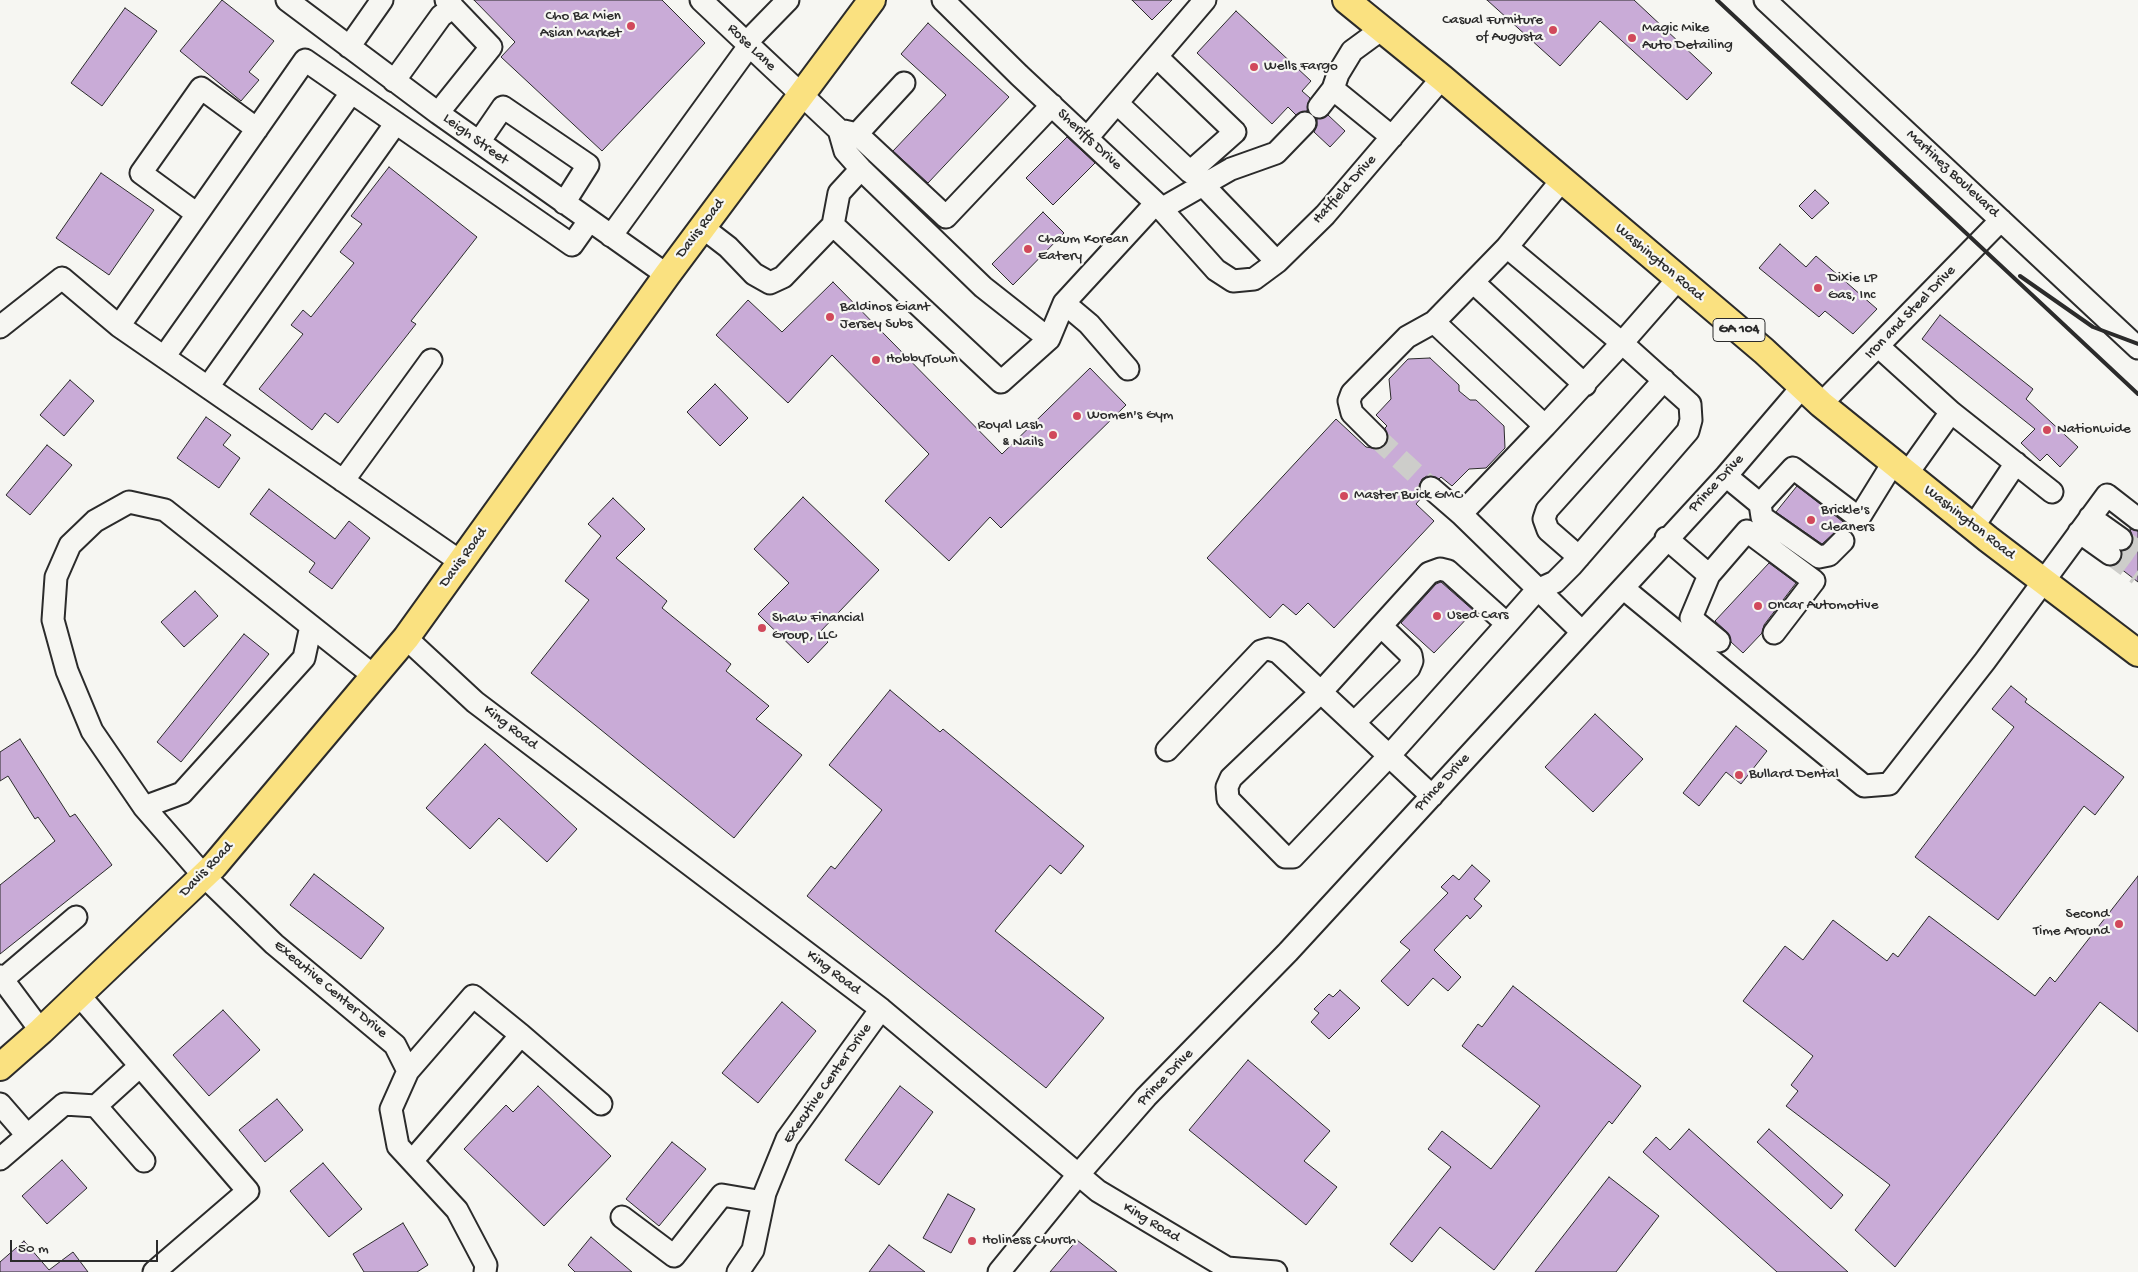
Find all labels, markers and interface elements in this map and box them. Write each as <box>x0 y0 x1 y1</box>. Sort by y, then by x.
place label: Cho Ba Mien Asian Market <box>540 8 621 43</box>
place label: Casual Furniture of Augusta <box>1442 12 1543 47</box>
marker: Cho Ba Mien Asian Market <box>625 20 637 32</box>
street label: Rose Lane <box>723 20 779 76</box>
place label: Magic Mike Auto Detailing <box>1642 20 1733 55</box>
marker: Casual Furniture of Augusta <box>1547 24 1559 36</box>
marker: Magic Mike Auto Detailing <box>1626 32 1638 44</box>
place label: Wells Fargo <box>1264 58 1338 76</box>
marker: Wells Fargo <box>1248 61 1260 73</box>
street label: Sheriffs Drive <box>1053 105 1125 175</box>
street label: Leigh Street <box>439 110 511 170</box>
street label: Martinez Boulevard <box>1902 126 2002 222</box>
street label: Hatfield Drive <box>1309 152 1381 228</box>
street label: Davis Road <box>673 196 729 262</box>
street label: Washington Road <box>1611 220 1707 306</box>
place label: Chaum Korean Eatery <box>1038 231 1128 266</box>
marker: Chaum Korean Eatery <box>1022 243 1034 255</box>
street label: Iron and Steel Drive <box>1862 262 1960 364</box>
place label: Dixie LP Gas, Inc <box>1828 270 1877 305</box>
marker: Dixie LP Gas, Inc <box>1812 282 1824 294</box>
place label: Baldinos Giant Jersey Subs <box>840 299 930 334</box>
marker: Baldinos Giant Jersey Subs <box>824 311 836 323</box>
road number: GA 104 <box>1713 318 1765 342</box>
place label: HobbyTown <box>886 351 958 369</box>
marker: HobbyTown <box>870 354 882 366</box>
place label: Women's Gym <box>1087 407 1173 425</box>
marker: Women's Gym <box>1071 410 1083 422</box>
place label: Royal Lash & Nails <box>977 417 1043 452</box>
place label: Nationwide <box>2057 421 2131 439</box>
marker: Nationwide <box>2041 424 2053 436</box>
marker: Royal Lash & Nails <box>1047 429 1059 441</box>
street label: Prince Drive <box>1686 451 1748 517</box>
street label: Washington Road <box>1920 482 2018 564</box>
place label: Master Buick GMC <box>1354 487 1462 505</box>
marker: Master Buick GMC <box>1338 490 1350 502</box>
place label: Brickle's Cleaners <box>1821 502 1874 537</box>
marker: Brickle's Cleaners <box>1805 514 1817 526</box>
street label: Davis Road <box>436 524 492 592</box>
place label: Oncar Automotive <box>1768 597 1878 615</box>
marker: Oncar Automotive <box>1752 600 1764 612</box>
place label: Used Cars <box>1447 607 1509 625</box>
place label: Shaw Financial Group, LLC <box>772 610 864 645</box>
marker: Used Cars <box>1431 610 1443 622</box>
marker: Shaw Financial Group, LLC <box>756 622 768 634</box>
street label: King Road <box>479 702 541 754</box>
street label: Prince Drive <box>1412 750 1474 816</box>
place label: Bullard Dental <box>1749 766 1839 784</box>
marker: Bullard Dental <box>1733 769 1745 781</box>
street label: Davis Road <box>176 839 238 901</box>
place label: Second Time Around <box>2033 906 2109 941</box>
marker: Second Time Around <box>2113 918 2125 930</box>
street label: Executive Center Drive <box>270 937 390 1043</box>
street label: King Road <box>802 947 864 999</box>
street label: Executive Center Drive <box>780 1020 876 1148</box>
street label: Prince Drive <box>1134 1045 1198 1111</box>
street label: King Road <box>1119 1199 1183 1247</box>
scale bar <box>12 1230 160 1262</box>
place label: Holiness Church <box>982 1232 1076 1250</box>
marker: Holiness Church <box>966 1235 978 1247</box>
text: 50 m <box>18 1240 49 1258</box>

